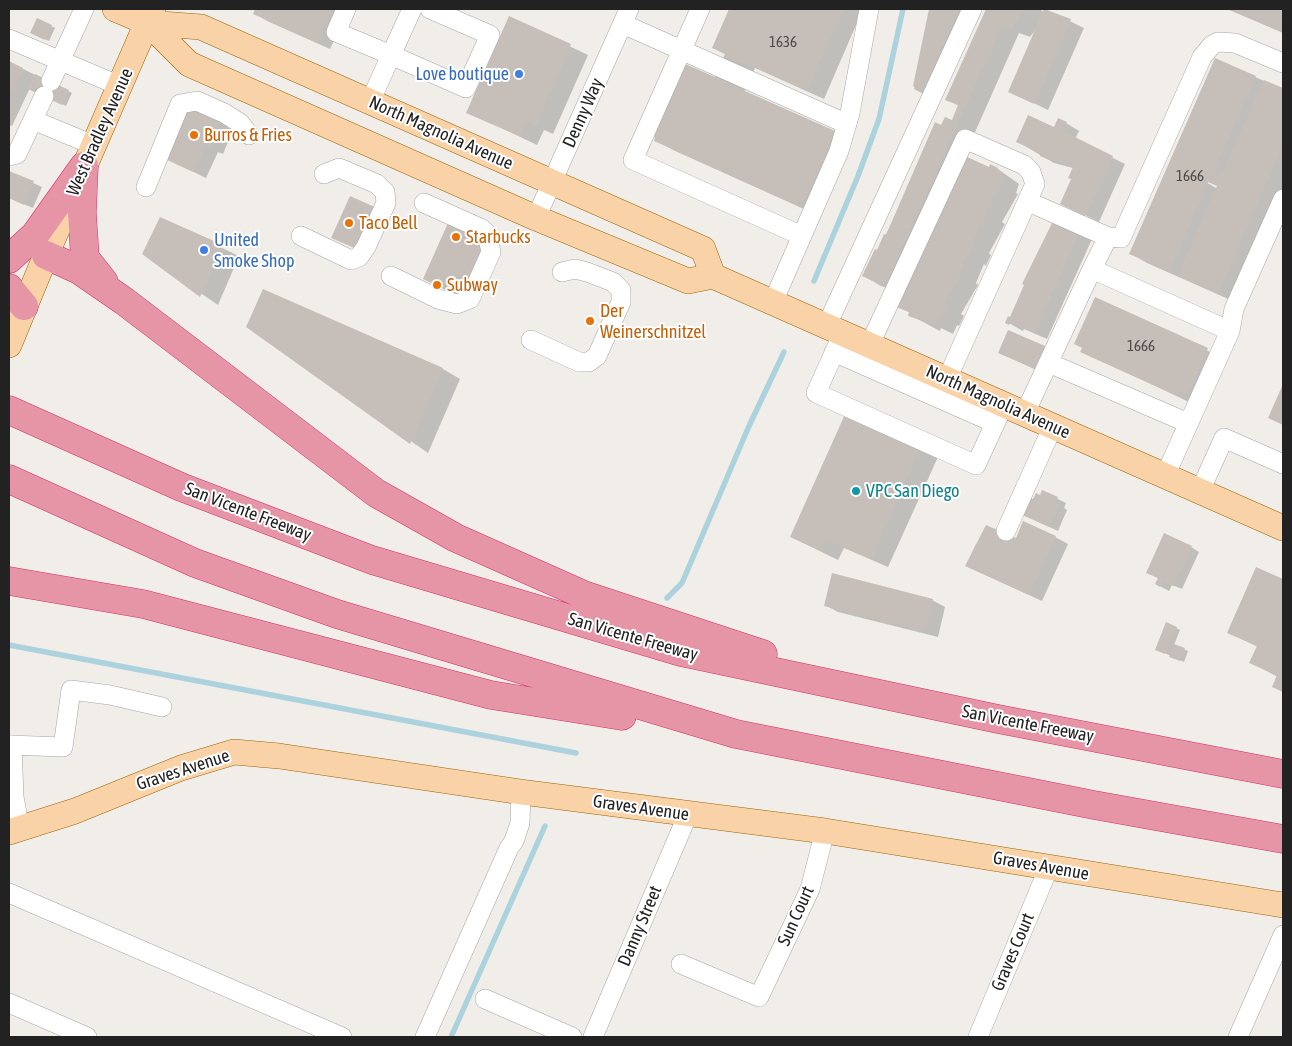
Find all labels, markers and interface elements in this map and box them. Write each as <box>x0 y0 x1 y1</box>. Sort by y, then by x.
house number: 1636 <box>769 33 797 51</box>
place label: Love boutique <box>415 63 509 85</box>
street label: West Bradley Avenue <box>62 65 138 199</box>
marker: Love boutique <box>513 68 525 80</box>
street label: Denny Way <box>558 75 608 151</box>
street label: North Magnolia Avenue <box>366 92 516 174</box>
place label: Burros & Fries <box>204 124 292 146</box>
marker: Burros & Fries <box>188 129 200 141</box>
house number: 1666 <box>1176 167 1204 185</box>
place label: Taco Bell <box>359 212 418 234</box>
marker: Taco Bell <box>343 217 355 229</box>
place label: Starbucks <box>466 226 531 248</box>
place label: United Smoke Shop <box>214 229 294 272</box>
marker: Starbucks <box>450 231 462 243</box>
marker: United Smoke Shop <box>198 244 210 256</box>
place label: Subway <box>447 274 498 296</box>
marker: Subway <box>431 279 443 291</box>
place label: Der Weinerschnitzel <box>600 300 706 342</box>
marker: Der Weinerschnitzel <box>584 315 596 327</box>
house number: 1666 <box>1127 337 1155 355</box>
street label: North Magnolia Avenue <box>923 361 1073 443</box>
street label: San Vicente Freeway <box>182 478 314 546</box>
place label: VPC San Diego <box>866 480 960 502</box>
marker: VPC San Diego <box>850 485 862 497</box>
street label: San Vicente Freeway <box>566 608 700 666</box>
street label: San Vicente Freeway <box>960 701 1096 747</box>
street label: Graves Avenue <box>134 745 232 795</box>
street label: Graves Avenue <box>592 791 690 825</box>
street label: Graves Avenue <box>991 847 1091 885</box>
street label: Danny Street <box>613 883 667 969</box>
street label: Sun Court <box>773 883 819 949</box>
street label: Graves Court <box>987 910 1039 994</box>

